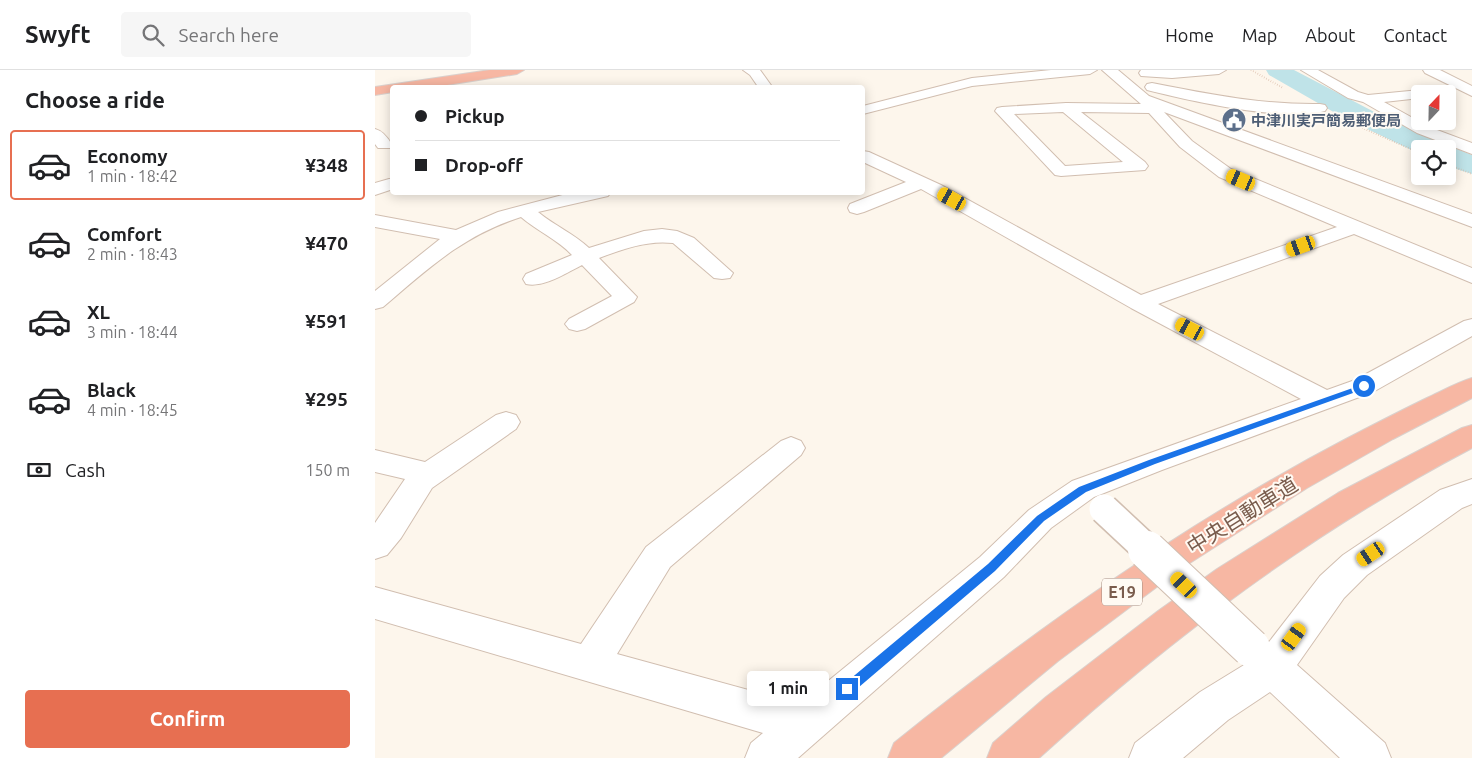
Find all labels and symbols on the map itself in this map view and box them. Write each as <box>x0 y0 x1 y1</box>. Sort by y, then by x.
north arrow <box>1411 85 1456 130</box>
public building icon: 中津川実戸簡易郵便局 <box>1221 107 1247 133</box>
place label: 中津川実戸簡易郵便局 <box>1251 112 1401 129</box>
car <box>1224 167 1257 193</box>
car <box>935 185 968 213</box>
car <box>1284 234 1317 258</box>
car <box>1173 315 1206 343</box>
route start <box>1353 375 1375 397</box>
street label: 中央自動車道 <box>1182 471 1302 559</box>
car <box>1354 539 1387 569</box>
car <box>1168 569 1200 601</box>
road number: E19 <box>1102 578 1142 606</box>
car <box>1279 620 1308 654</box>
callout: 1 min <box>747 672 829 706</box>
route end <box>836 678 858 700</box>

